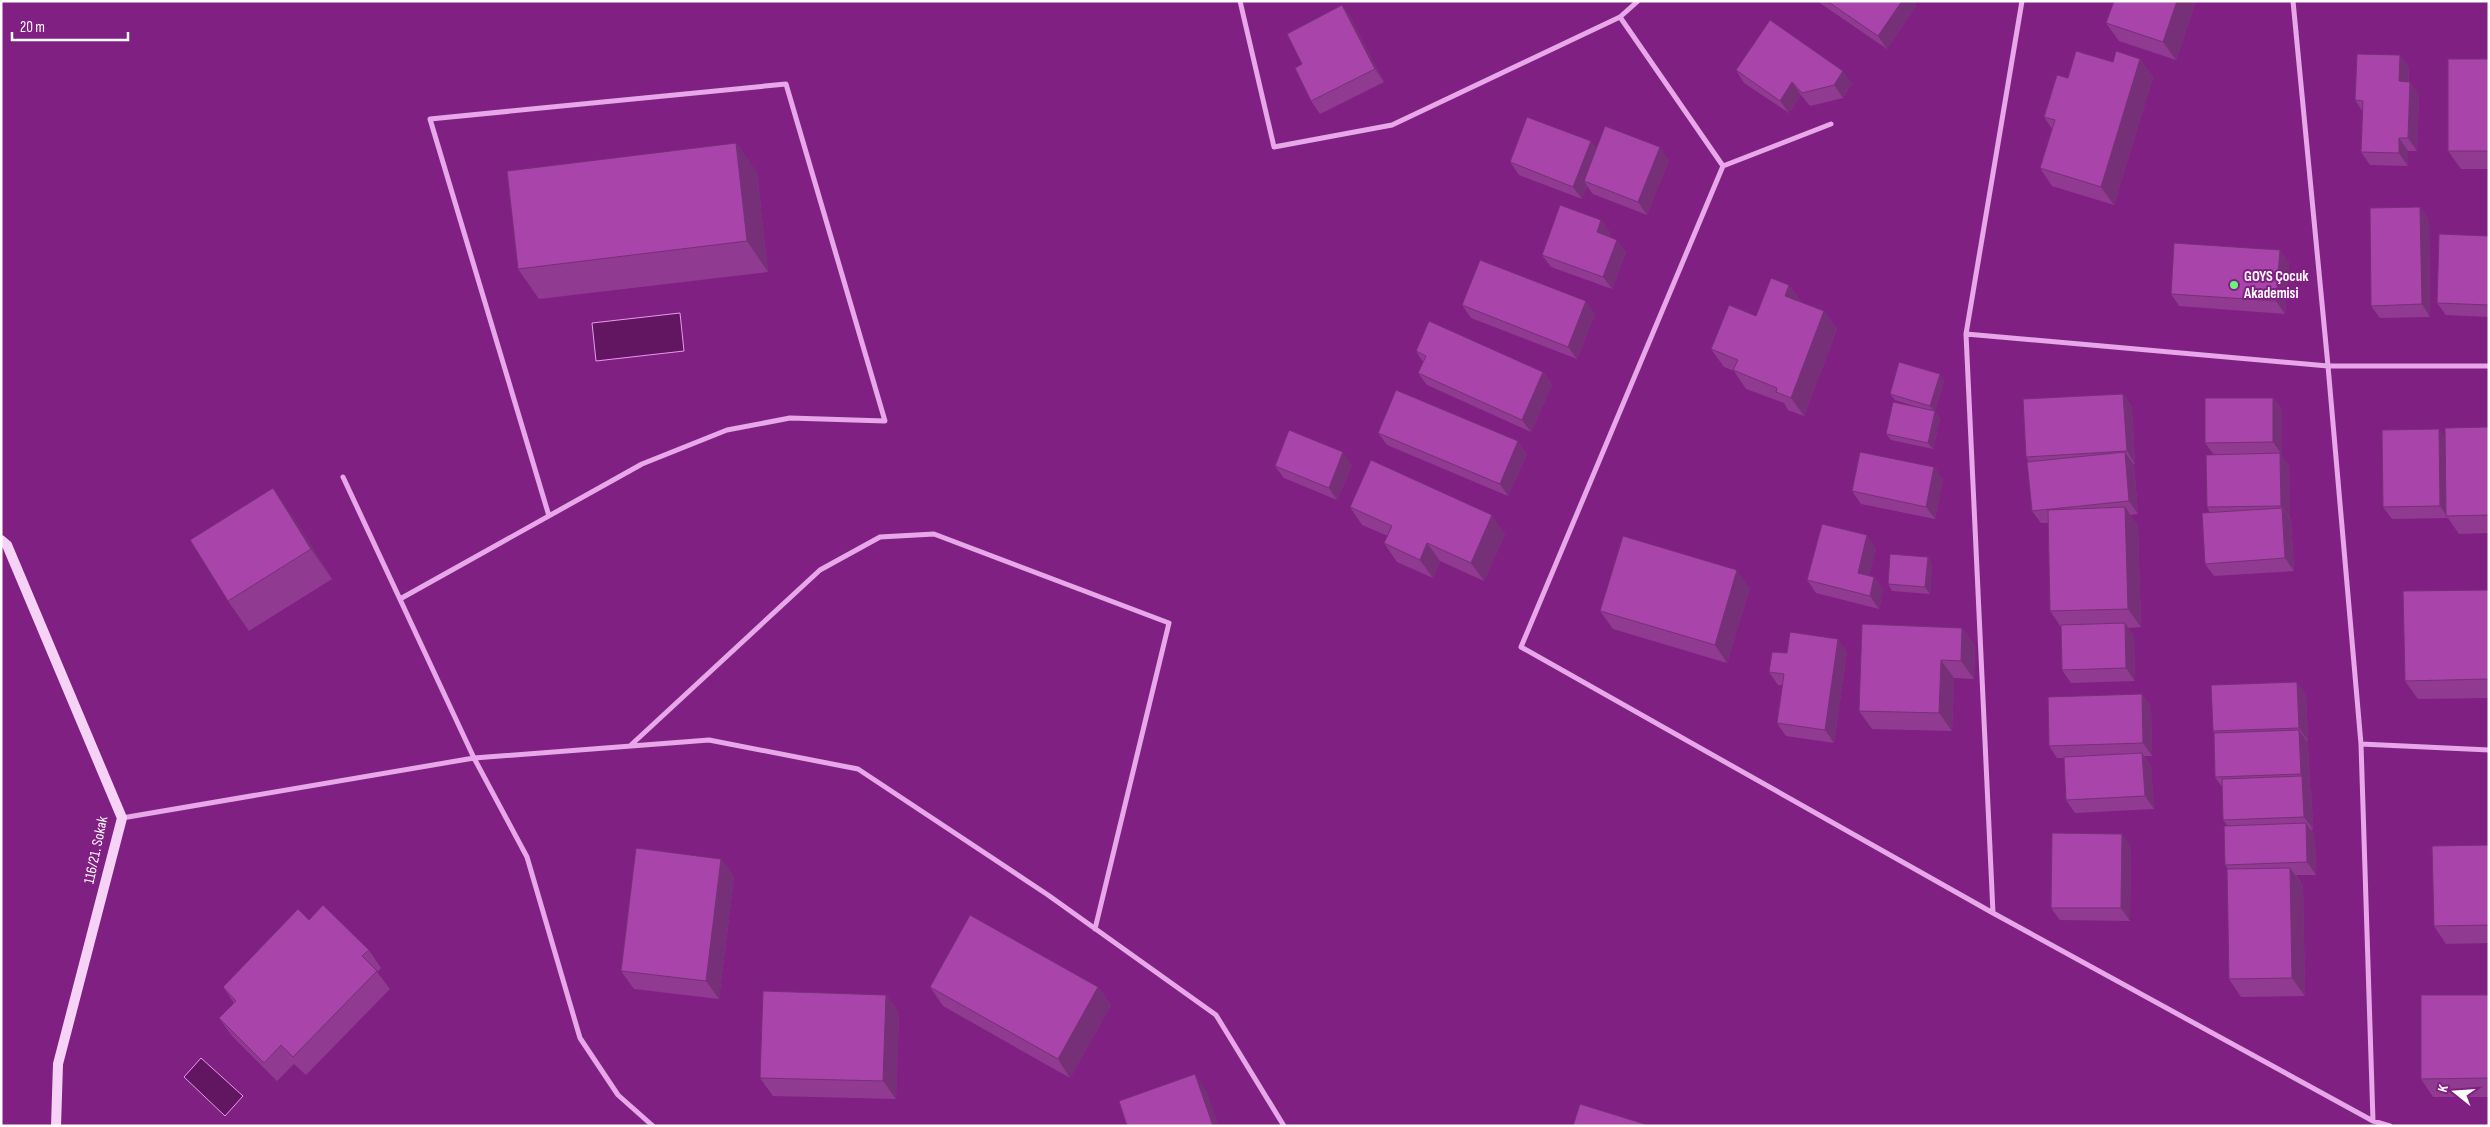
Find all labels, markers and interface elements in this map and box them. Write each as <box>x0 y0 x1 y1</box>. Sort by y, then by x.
scale bar <box>12 10 129 42</box>
text: 20 m <box>20 18 45 37</box>
place label: GOYS Çocuk Akademisi <box>2243 267 2309 303</box>
marker: GOYS Çocuk Akademisi <box>2228 279 2240 291</box>
street label: 116/21. Sokak <box>80 814 112 885</box>
north arrow <box>2430 1067 2480 1117</box>
text: K <box>2434 1082 2452 1094</box>

